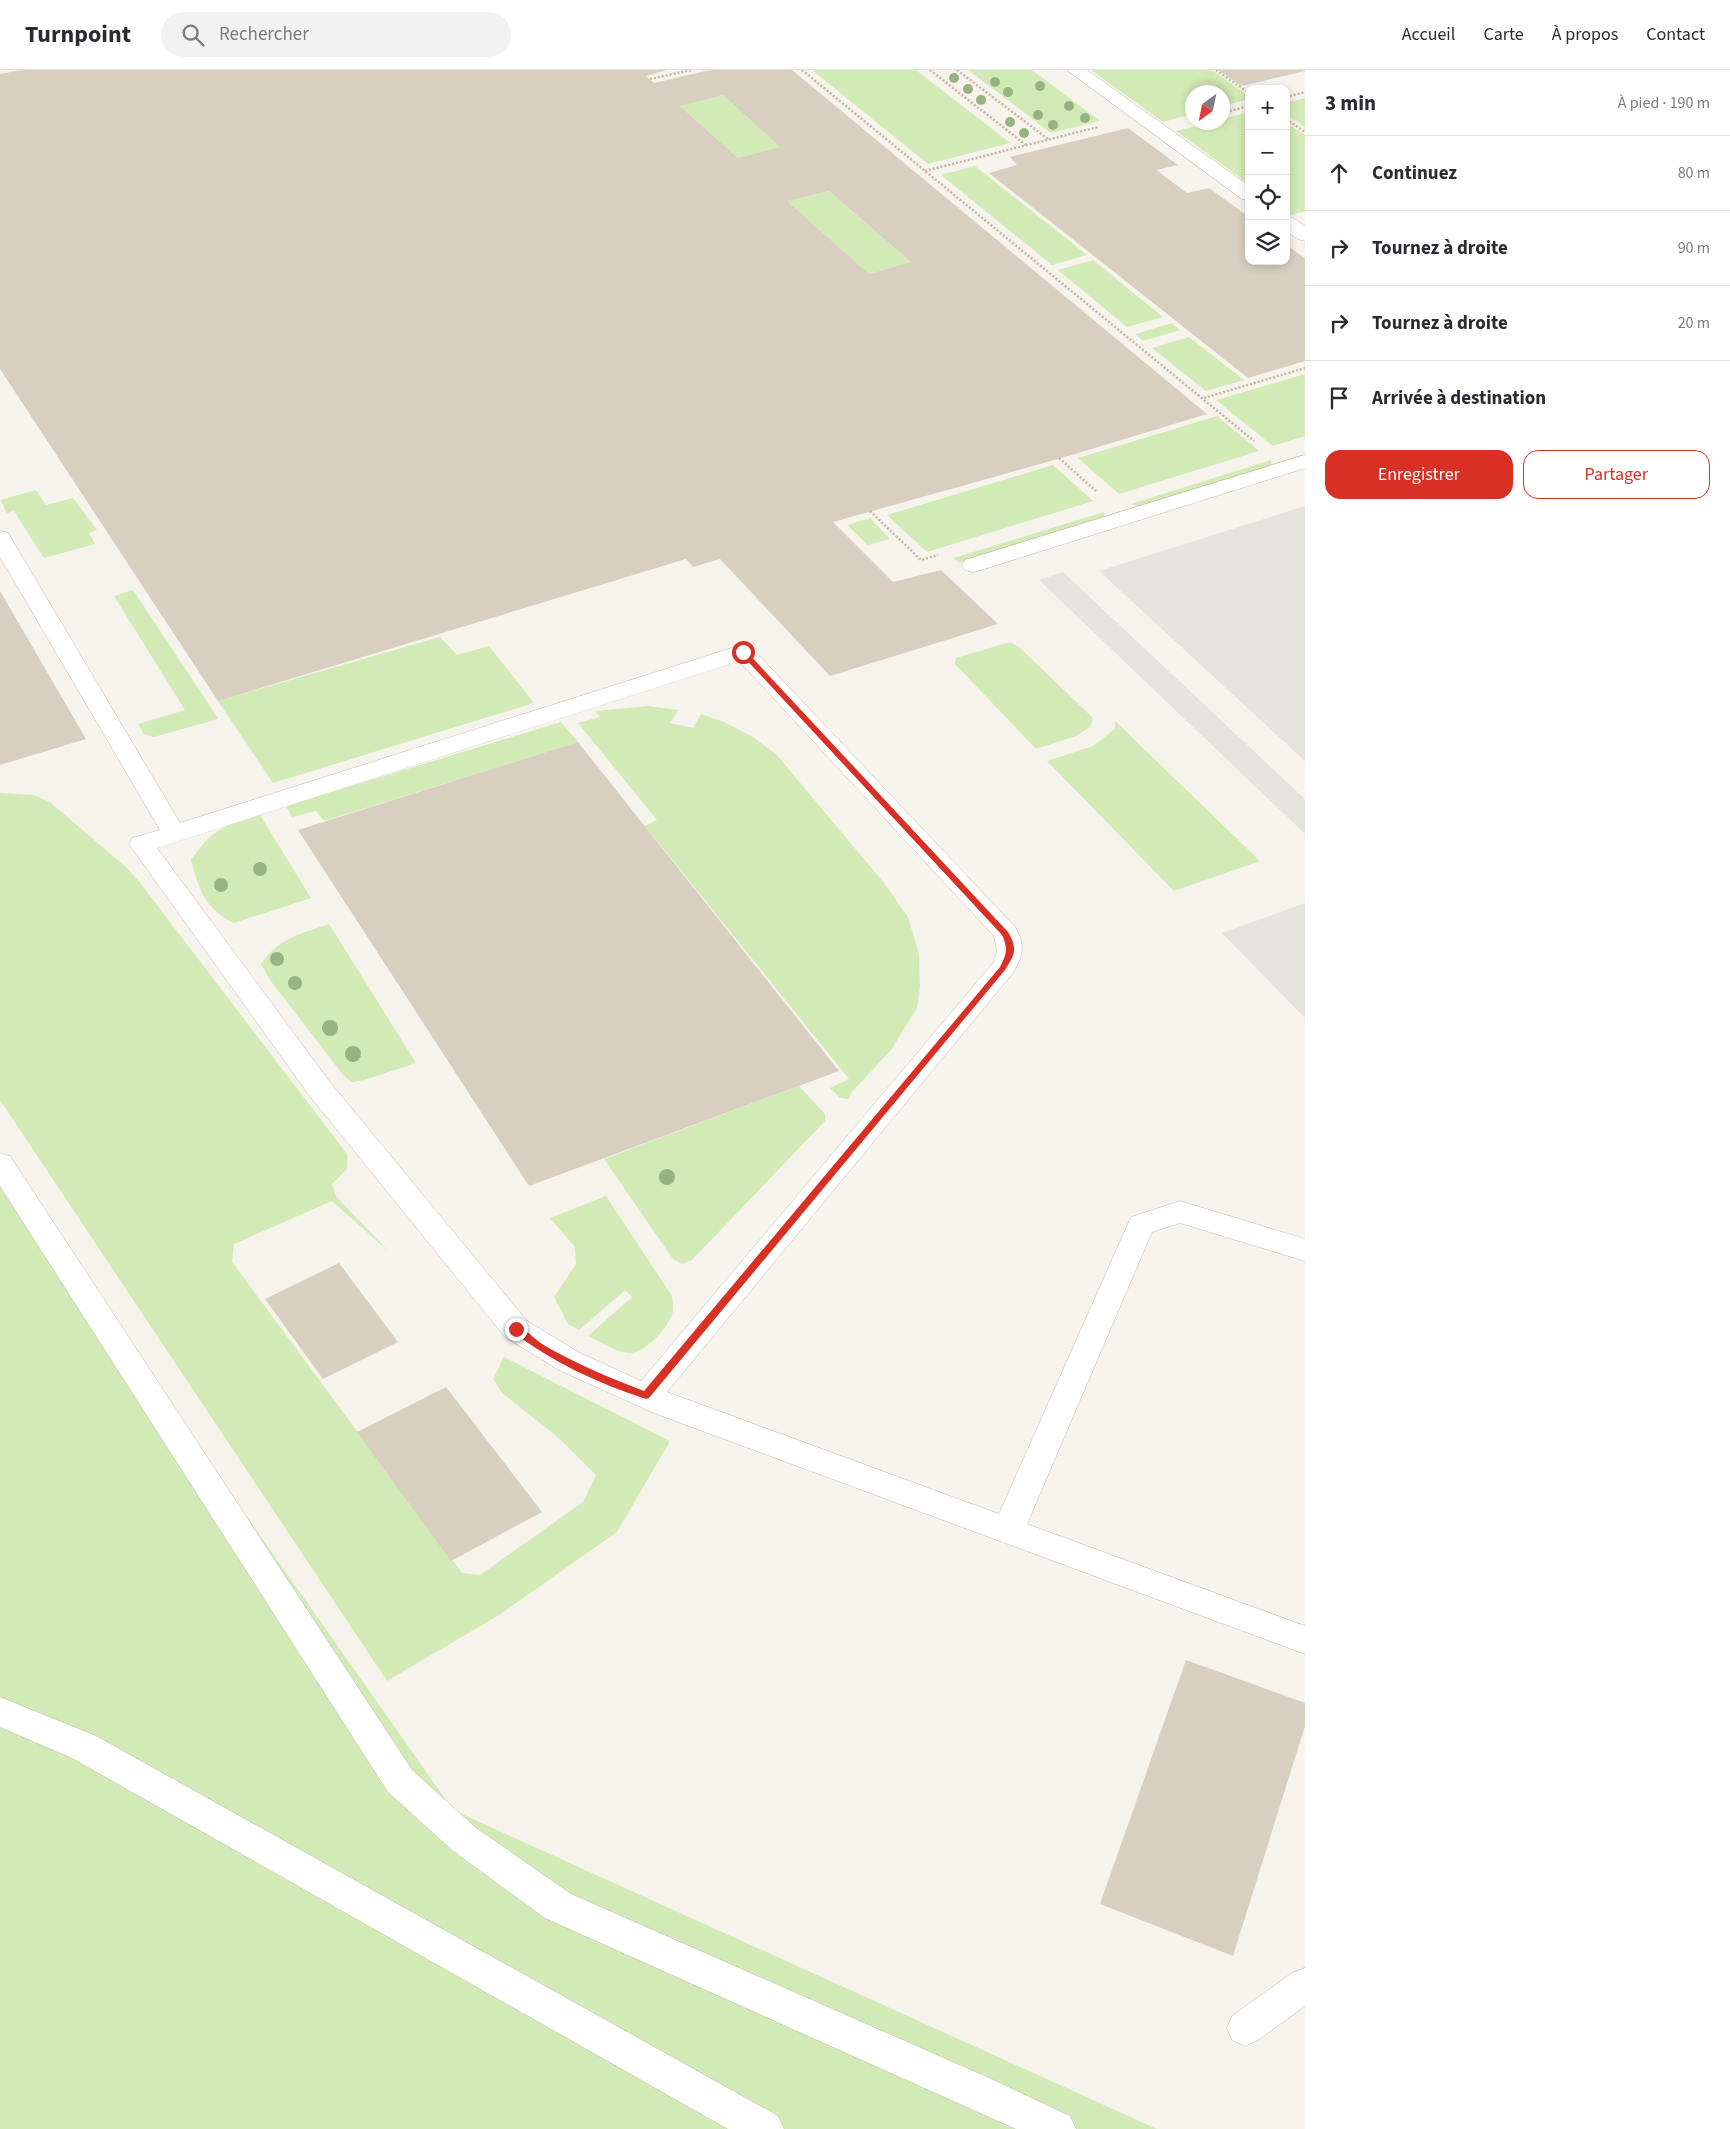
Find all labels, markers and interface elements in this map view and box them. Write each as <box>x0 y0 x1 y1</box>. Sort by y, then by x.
search box <box>161 12 511 57</box>
text: Turnpoint <box>25 17 131 52</box>
icon: search <box>179 21 207 49</box>
text: Rechercher <box>219 21 309 48</box>
text: Accueil <box>1402 22 1455 47</box>
text: Carte <box>1483 22 1524 47</box>
text: À propos <box>1552 22 1618 47</box>
text: Contact <box>1646 22 1705 47</box>
north arrow <box>1185 85 1230 130</box>
map controls <box>1245 85 1290 265</box>
button: + <box>1245 85 1290 130</box>
text: 3 min <box>1325 88 1376 118</box>
text: À pied · 190 m <box>1618 92 1710 114</box>
button: − <box>1245 130 1290 175</box>
icon: ahead <box>1325 159 1353 187</box>
text: Continuez <box>1372 160 1457 187</box>
text: 80 m <box>1678 162 1710 184</box>
button: locate <box>1245 175 1290 220</box>
button: layers <box>1245 220 1290 265</box>
icon: right <box>1325 234 1353 262</box>
text: Tournez à droite <box>1372 235 1508 262</box>
text: 90 m <box>1678 237 1710 259</box>
icon: right <box>1325 309 1353 337</box>
text: Tournez à droite <box>1372 310 1508 337</box>
text: 20 m <box>1678 312 1710 334</box>
icon: arrive <box>1325 384 1353 412</box>
text: Arrivée à destination <box>1372 385 1546 412</box>
button: Enregistrer <box>1325 450 1513 499</box>
button: Partager <box>1523 450 1710 499</box>
route start <box>732 641 755 664</box>
route end <box>505 1318 528 1341</box>

